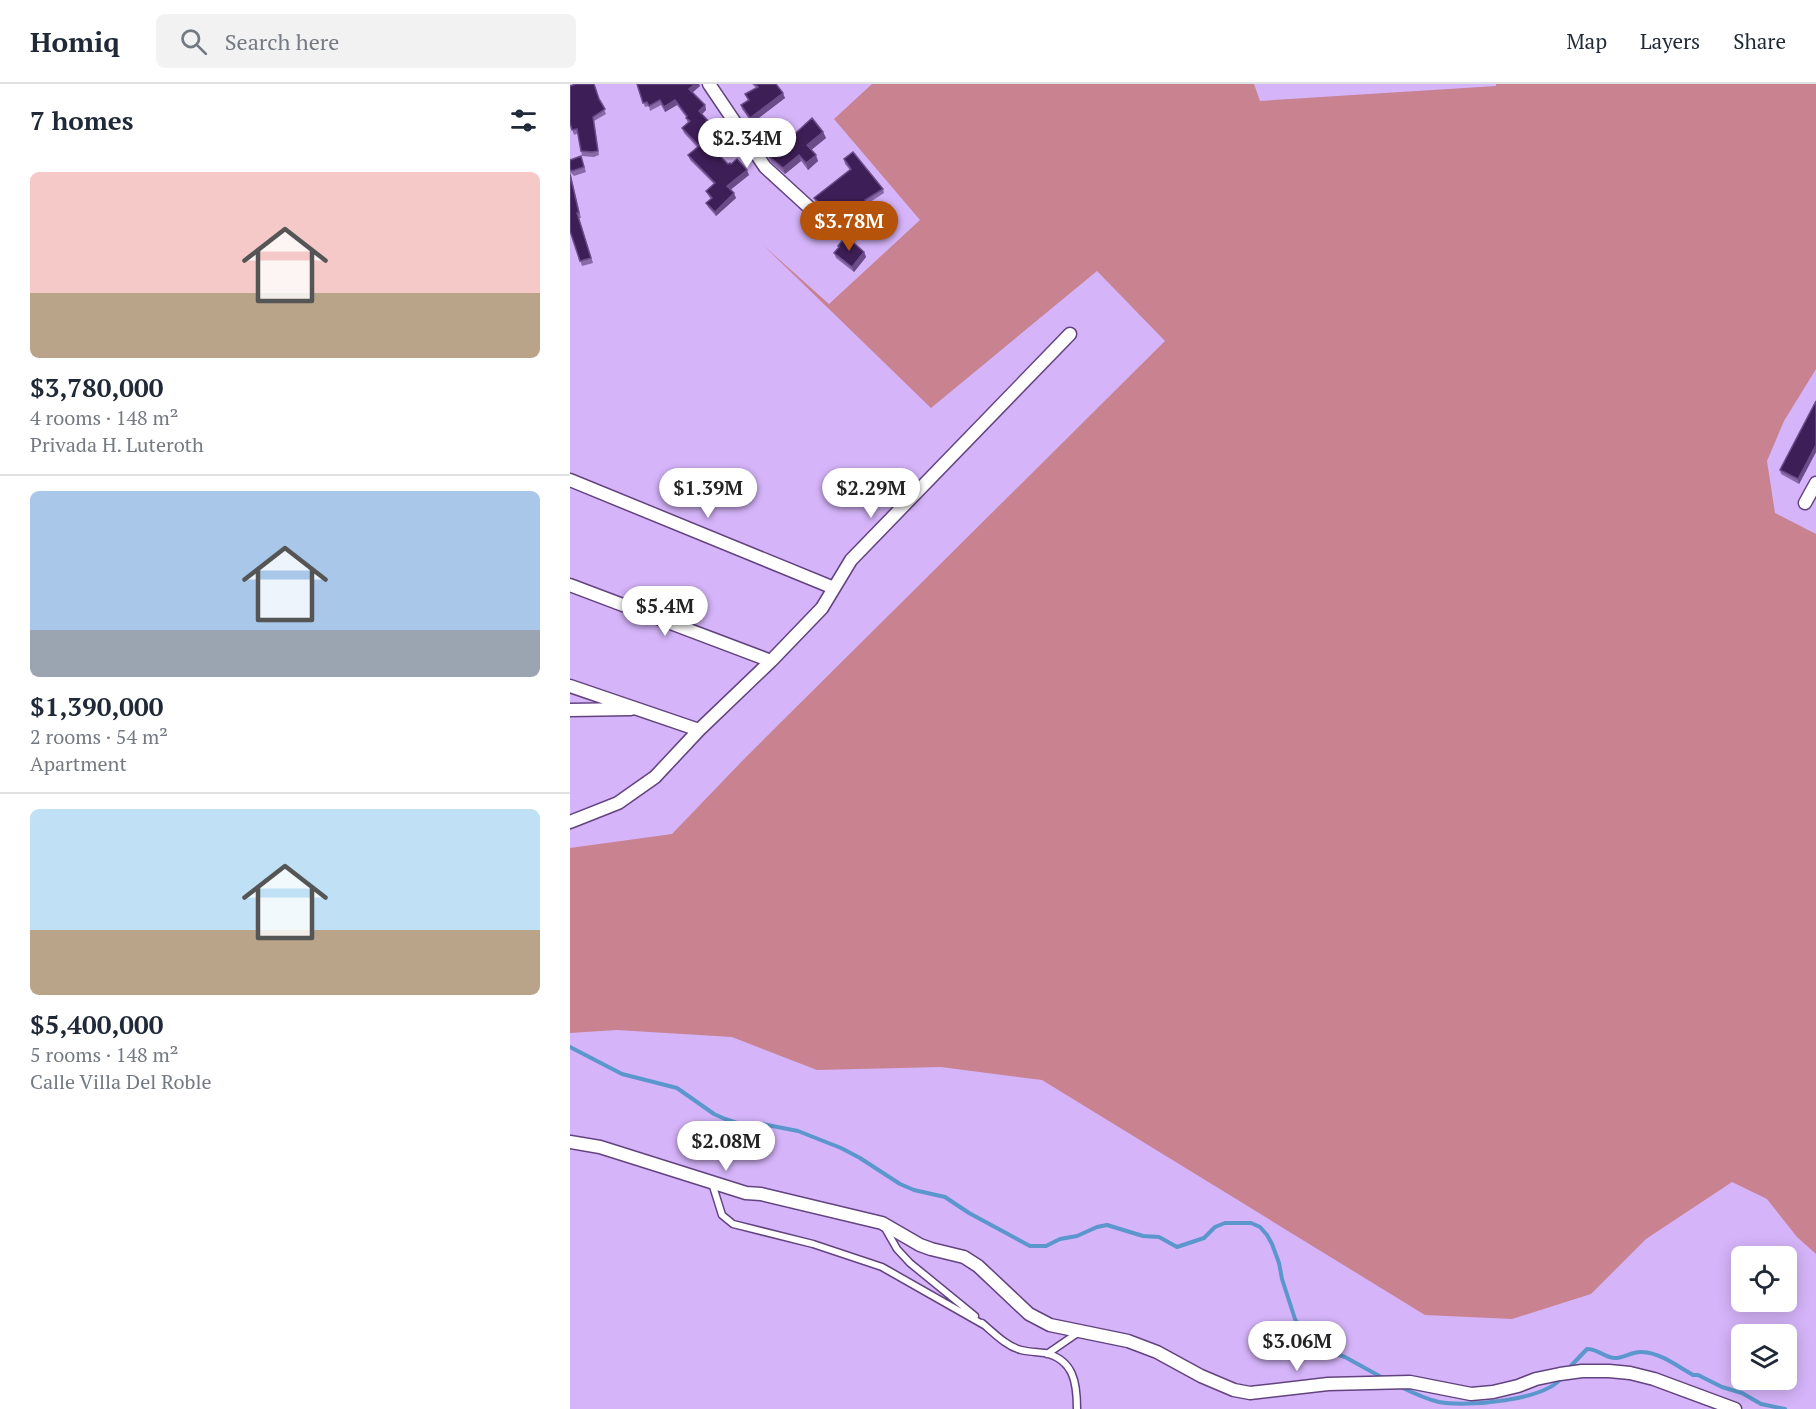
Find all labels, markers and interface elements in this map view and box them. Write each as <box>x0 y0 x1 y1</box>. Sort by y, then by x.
search box <box>156 14 576 68</box>
text: Homiq <box>30 23 120 60</box>
icon: search <box>177 25 210 58</box>
text: Search here <box>225 27 339 56</box>
text: Map <box>1566 27 1607 55</box>
text: Layers <box>1640 27 1700 55</box>
text: Share <box>1733 27 1786 55</box>
text: 7 homes <box>30 103 134 137</box>
icon: filters <box>507 104 540 137</box>
pin: $2.34M <box>698 118 796 169</box>
text: $2.34M <box>712 124 782 151</box>
pin: $3.78M <box>800 201 898 252</box>
text: $3.78M <box>814 207 884 234</box>
icon: home <box>231 211 339 319</box>
text: $3,780,000 <box>30 370 163 404</box>
text: 4 rooms · 148 m² <box>30 404 178 431</box>
text: Privada H. Luteroth <box>30 431 204 458</box>
pin: $1.39M <box>659 468 757 519</box>
pin: $2.29M <box>822 468 920 519</box>
text: $1.39M <box>673 474 743 501</box>
text: $2.29M <box>836 474 906 501</box>
icon: home <box>231 530 339 638</box>
pin: $5.4M <box>623 586 707 637</box>
text: $5.4M <box>636 592 694 619</box>
text: $1,390,000 <box>30 689 163 723</box>
text: 2 rooms · 54 m² <box>30 723 168 750</box>
text: Apartment <box>30 750 127 777</box>
icon: home <box>231 848 339 956</box>
text: $5,400,000 <box>30 1007 163 1041</box>
text: 5 rooms · 148 m² <box>30 1041 178 1068</box>
text: Calle Villa Del Roble <box>30 1068 212 1095</box>
pin: $2.08M <box>677 1121 775 1172</box>
text: $2.08M <box>691 1127 761 1154</box>
map controls <box>1731 1246 1797 1390</box>
button: locate <box>1731 1246 1797 1312</box>
pin: $3.06M <box>1248 1321 1346 1372</box>
button: layers <box>1731 1324 1797 1390</box>
text: $3.06M <box>1262 1327 1332 1354</box>

